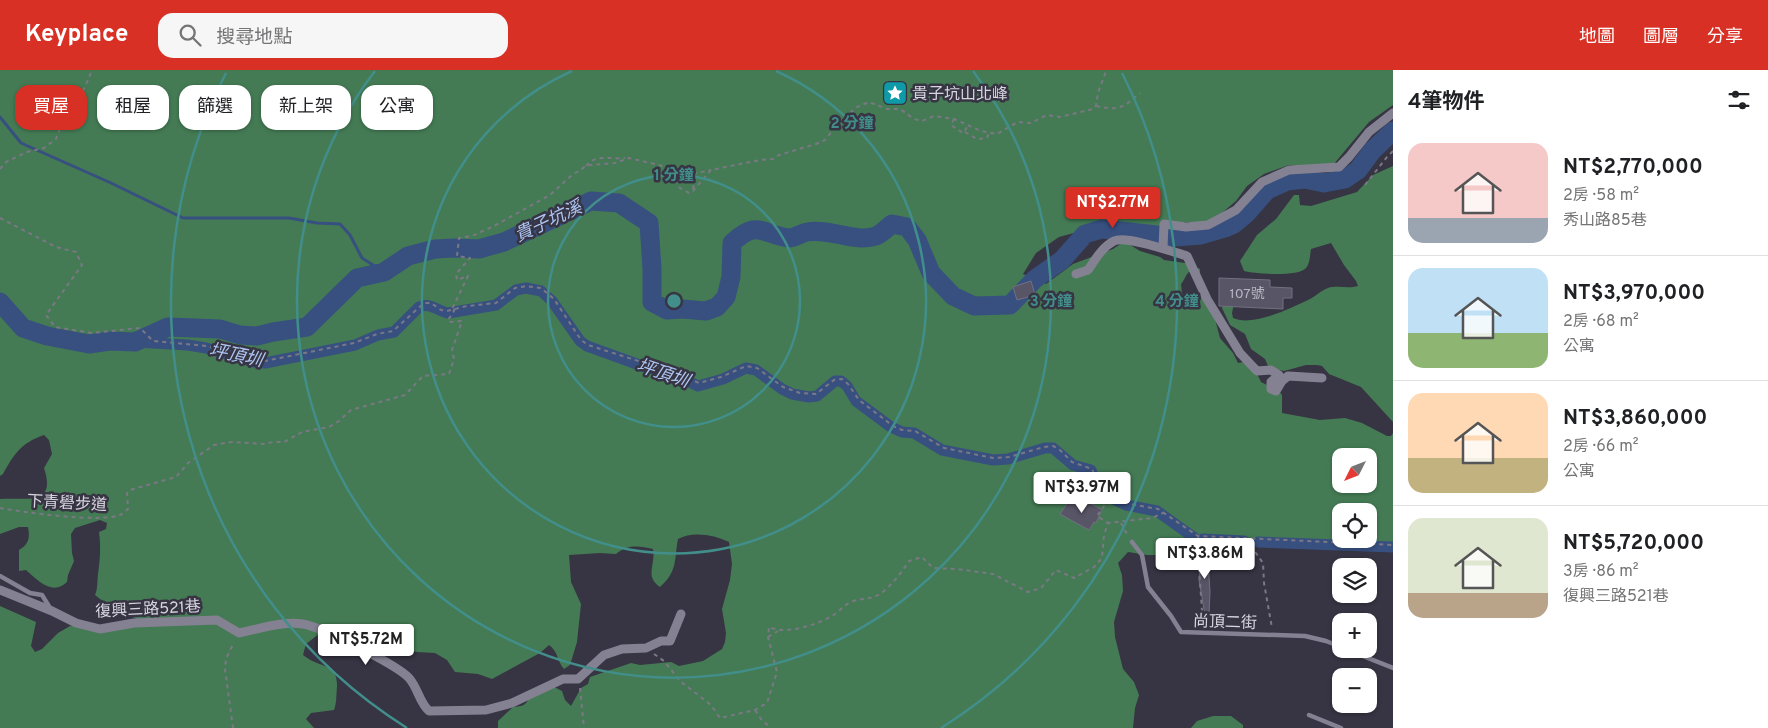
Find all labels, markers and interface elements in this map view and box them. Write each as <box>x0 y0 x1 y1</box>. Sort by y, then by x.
search box <box>158 13 508 58</box>
text: Keyplace <box>25 20 128 50</box>
icon: search <box>176 21 204 49</box>
text: 搜尋地點 <box>216 26 292 50</box>
text: 地圖 <box>1579 26 1615 49</box>
text: 圖層 <box>1643 26 1679 49</box>
text: 分享 <box>1707 26 1743 49</box>
place icon: 貴子坑山北峰 <box>882 80 908 106</box>
chip: 買屋 <box>15 85 87 130</box>
chip: 租屋 <box>97 85 169 130</box>
chip: 篩選 <box>179 85 251 130</box>
chip: 新上架 <box>261 85 351 130</box>
chip: 公寓 <box>361 85 433 130</box>
place label: 貴子坑山北峰 <box>912 85 1008 105</box>
icon: filters <box>1725 86 1753 114</box>
text: 4筆物件 <box>1408 89 1485 116</box>
text: 2 分鐘 <box>831 115 873 134</box>
text: NT$2,770,000 <box>1563 154 1703 181</box>
icon: home <box>1448 163 1508 223</box>
text: 1 分鐘 <box>654 167 694 186</box>
pin: NT$2.77M <box>1061 186 1165 229</box>
text: 2房 · 58 m² <box>1563 186 1639 206</box>
text: NT$2.77M <box>1076 193 1150 213</box>
water label: 貴子坑溪 <box>511 195 589 248</box>
text: 秀山路85巷 <box>1563 211 1647 231</box>
text: NT$3,970,000 <box>1563 280 1705 307</box>
house number: 107號 <box>1229 286 1265 303</box>
icon: home <box>1448 288 1508 348</box>
centre of rings <box>665 292 683 310</box>
text: 3 分鐘 <box>1030 293 1072 312</box>
text: 4 分鐘 <box>1155 293 1199 312</box>
text: 2房 · 68 m² <box>1563 312 1639 332</box>
text: 公寓 <box>1563 337 1595 357</box>
water label: 坪頂圳 <box>207 340 267 374</box>
water label: 坪頂圳 <box>633 355 695 395</box>
text: NT$3,860,000 <box>1563 405 1707 432</box>
icon: home <box>1448 413 1508 473</box>
text: 2房 · 66 m² <box>1563 437 1639 457</box>
north arrow <box>1332 448 1378 492</box>
map controls <box>1332 448 1377 713</box>
text: 公寓 <box>1563 462 1595 482</box>
pin: NT$3.97M <box>1030 472 1134 514</box>
text: NT$3.97M <box>1045 478 1119 498</box>
street label: 下青礐步道 <box>26 492 107 516</box>
button: locate <box>1332 503 1377 548</box>
text: NT$5,720,000 <box>1563 530 1704 557</box>
pin: NT$3.86M <box>1153 538 1257 580</box>
icon: home <box>1448 538 1508 598</box>
text: NT$3.86M <box>1167 544 1243 564</box>
button: layers <box>1332 558 1377 603</box>
text: 3房 · 86 m² <box>1563 562 1639 582</box>
text: 復興三路521巷 <box>1563 587 1669 607</box>
street label: 復興三路521巷 <box>95 597 201 623</box>
street label: 尚頂二街 <box>1193 612 1257 634</box>
button: + <box>1332 613 1377 658</box>
pin: NT$5.72M <box>314 624 418 666</box>
text: NT$5.72M <box>329 630 403 650</box>
button: − <box>1332 668 1377 713</box>

